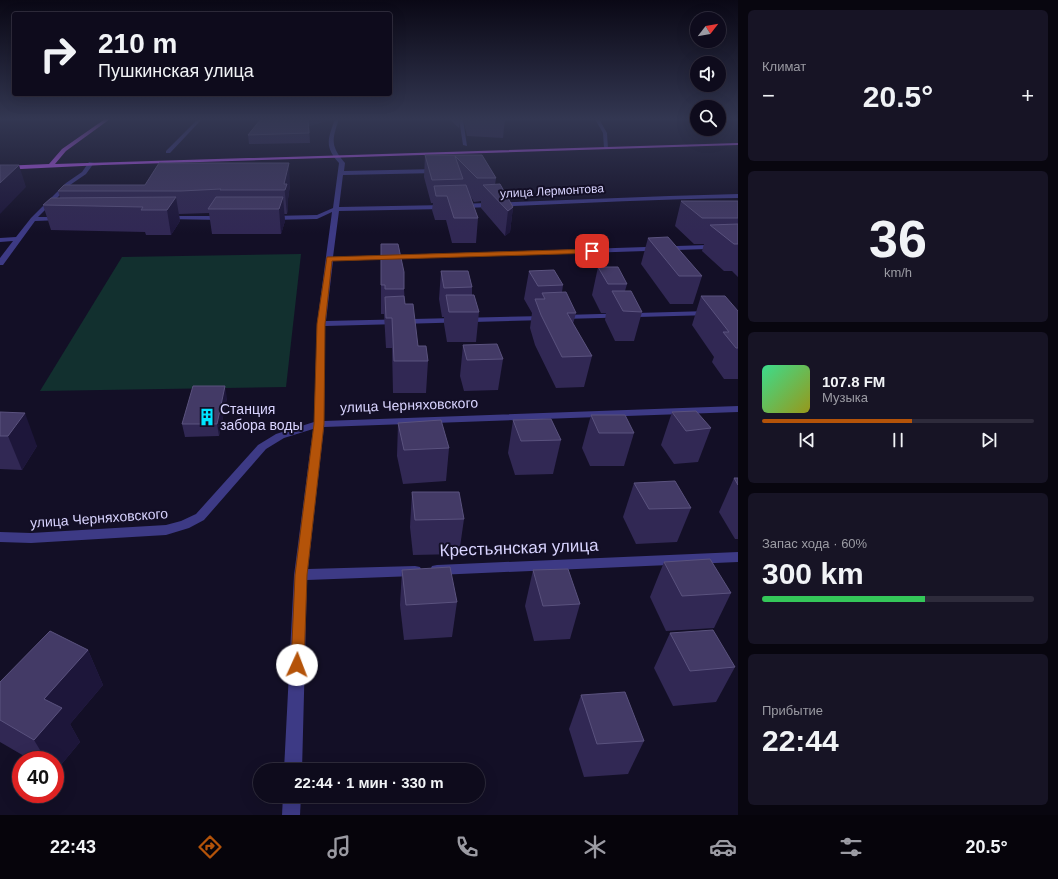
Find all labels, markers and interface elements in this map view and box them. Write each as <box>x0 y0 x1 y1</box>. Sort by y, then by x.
north arrow <box>690 12 726 48</box>
map controls <box>690 12 726 136</box>
icon: right <box>32 28 84 80</box>
text: 210 m <box>98 28 177 59</box>
button: sound <box>690 56 726 92</box>
text: Климат <box>762 59 806 74</box>
text: Пушкинская улица <box>98 61 254 81</box>
text: 20.5° <box>863 80 933 113</box>
text: − <box>762 83 775 108</box>
text: + <box>1021 83 1034 108</box>
button: search <box>690 100 726 136</box>
street label: улица Лермонтова <box>500 181 605 201</box>
text: 36 <box>869 210 927 268</box>
pin <box>575 234 609 268</box>
icon: arrive <box>581 240 603 262</box>
text: km/h <box>884 265 912 280</box>
text: 107.8 FM <box>822 373 885 390</box>
text: Музыка <box>822 390 868 405</box>
street label: улица Черняховского <box>340 395 479 415</box>
place label: Станция забора воды <box>220 401 302 433</box>
building icon: Станция забора воды <box>197 407 217 427</box>
icon: previous <box>796 429 818 451</box>
icon: pause <box>887 429 909 451</box>
icon: next <box>978 429 1000 451</box>
street label: улица Черняховского <box>30 505 169 531</box>
street label: Крестьянская улица <box>439 536 599 560</box>
text: Запас хода · 60% <box>762 536 867 551</box>
text: 300 km <box>762 557 864 590</box>
position arrow <box>276 644 318 686</box>
text: Прибытие <box>762 703 823 718</box>
text: 22:44 <box>762 724 839 757</box>
speed limit sign: 40 <box>12 751 64 803</box>
text: 22:44 · 1 мин · 330 m <box>294 774 444 791</box>
icon: directions <box>196 833 224 861</box>
icon: music <box>325 833 353 861</box>
icon: phone <box>453 833 481 861</box>
icon: climate <box>581 833 609 861</box>
icon: car <box>709 833 737 861</box>
icon: filters <box>837 833 865 861</box>
text: 22:43 <box>50 837 96 857</box>
text: 20.5° <box>966 837 1008 857</box>

